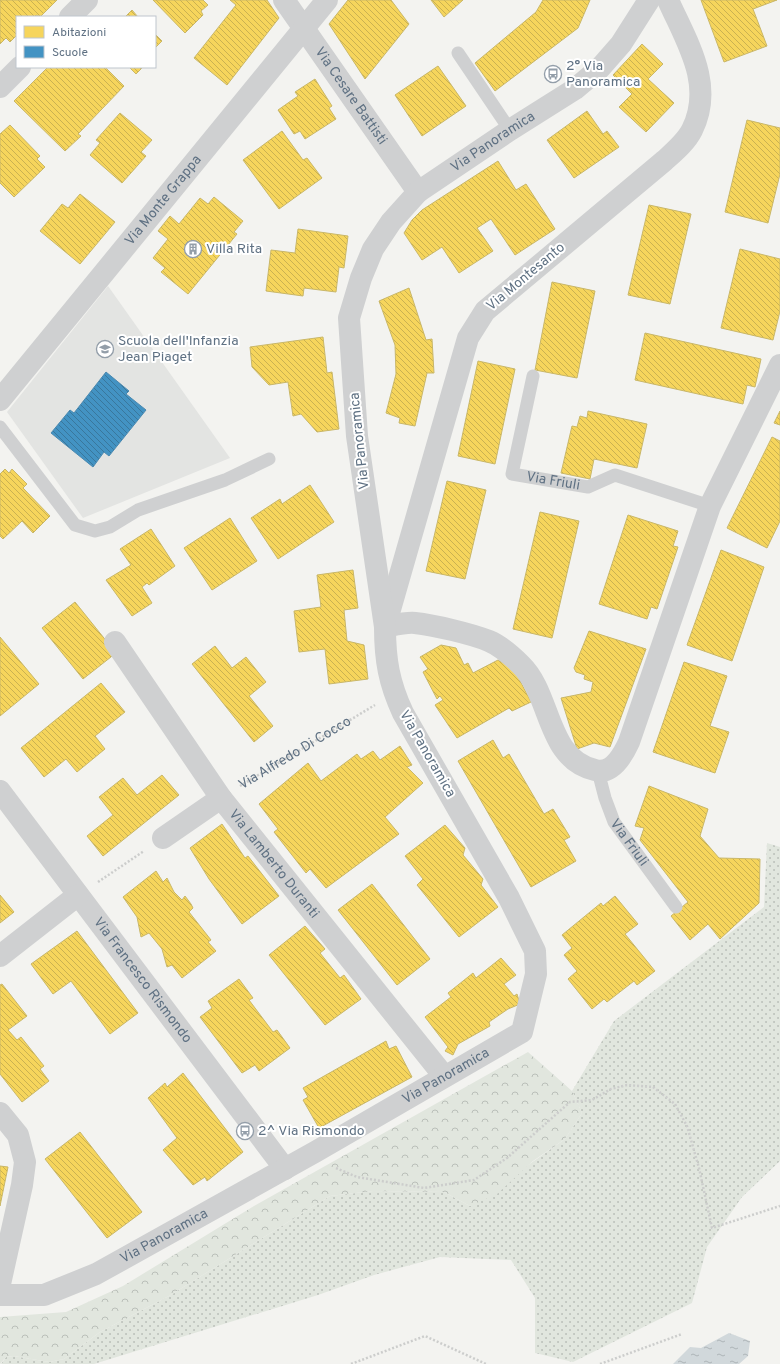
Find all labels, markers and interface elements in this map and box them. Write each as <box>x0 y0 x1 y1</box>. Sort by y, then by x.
legend <box>16 16 156 68</box>
text: Abitazioni <box>52 25 106 41</box>
street label: Via Cesare Battisti <box>311 44 391 148</box>
text: Scuole <box>52 45 88 61</box>
place label: 2° Via Panoramica <box>566 58 640 91</box>
bus stop icon: 2° Via Panoramica <box>543 64 563 84</box>
street label: Via Panoramica <box>447 108 538 176</box>
street label: Via Monte Grappa <box>121 152 205 249</box>
building icon: Villa Rita <box>183 239 203 259</box>
street label: Via Montesanto <box>483 239 569 315</box>
place label: Villa Rita <box>206 241 262 258</box>
place label: Scuola dell'Infanzia Jean Piaget <box>118 333 239 366</box>
school or university icon: Scuola dell'Infanzia Jean Piaget <box>95 339 115 359</box>
street label: Via Panoramica <box>346 392 374 490</box>
street label: Via Friuli <box>525 468 581 494</box>
street label: Via Panoramica <box>395 707 459 801</box>
street label: Via Alfredo Di Cocco <box>236 713 354 793</box>
street label: Via Lamberto Duranti <box>225 806 323 922</box>
street label: Via Friuli <box>606 816 652 870</box>
street label: Via Francesco Rismondo <box>90 914 196 1047</box>
street label: Via Panoramica <box>399 1044 492 1108</box>
bus stop icon: 2^ Via Rismondo <box>235 1121 255 1141</box>
place label: 2^ Via Rismondo <box>258 1123 365 1140</box>
street label: Via Panoramica <box>117 1205 211 1267</box>

